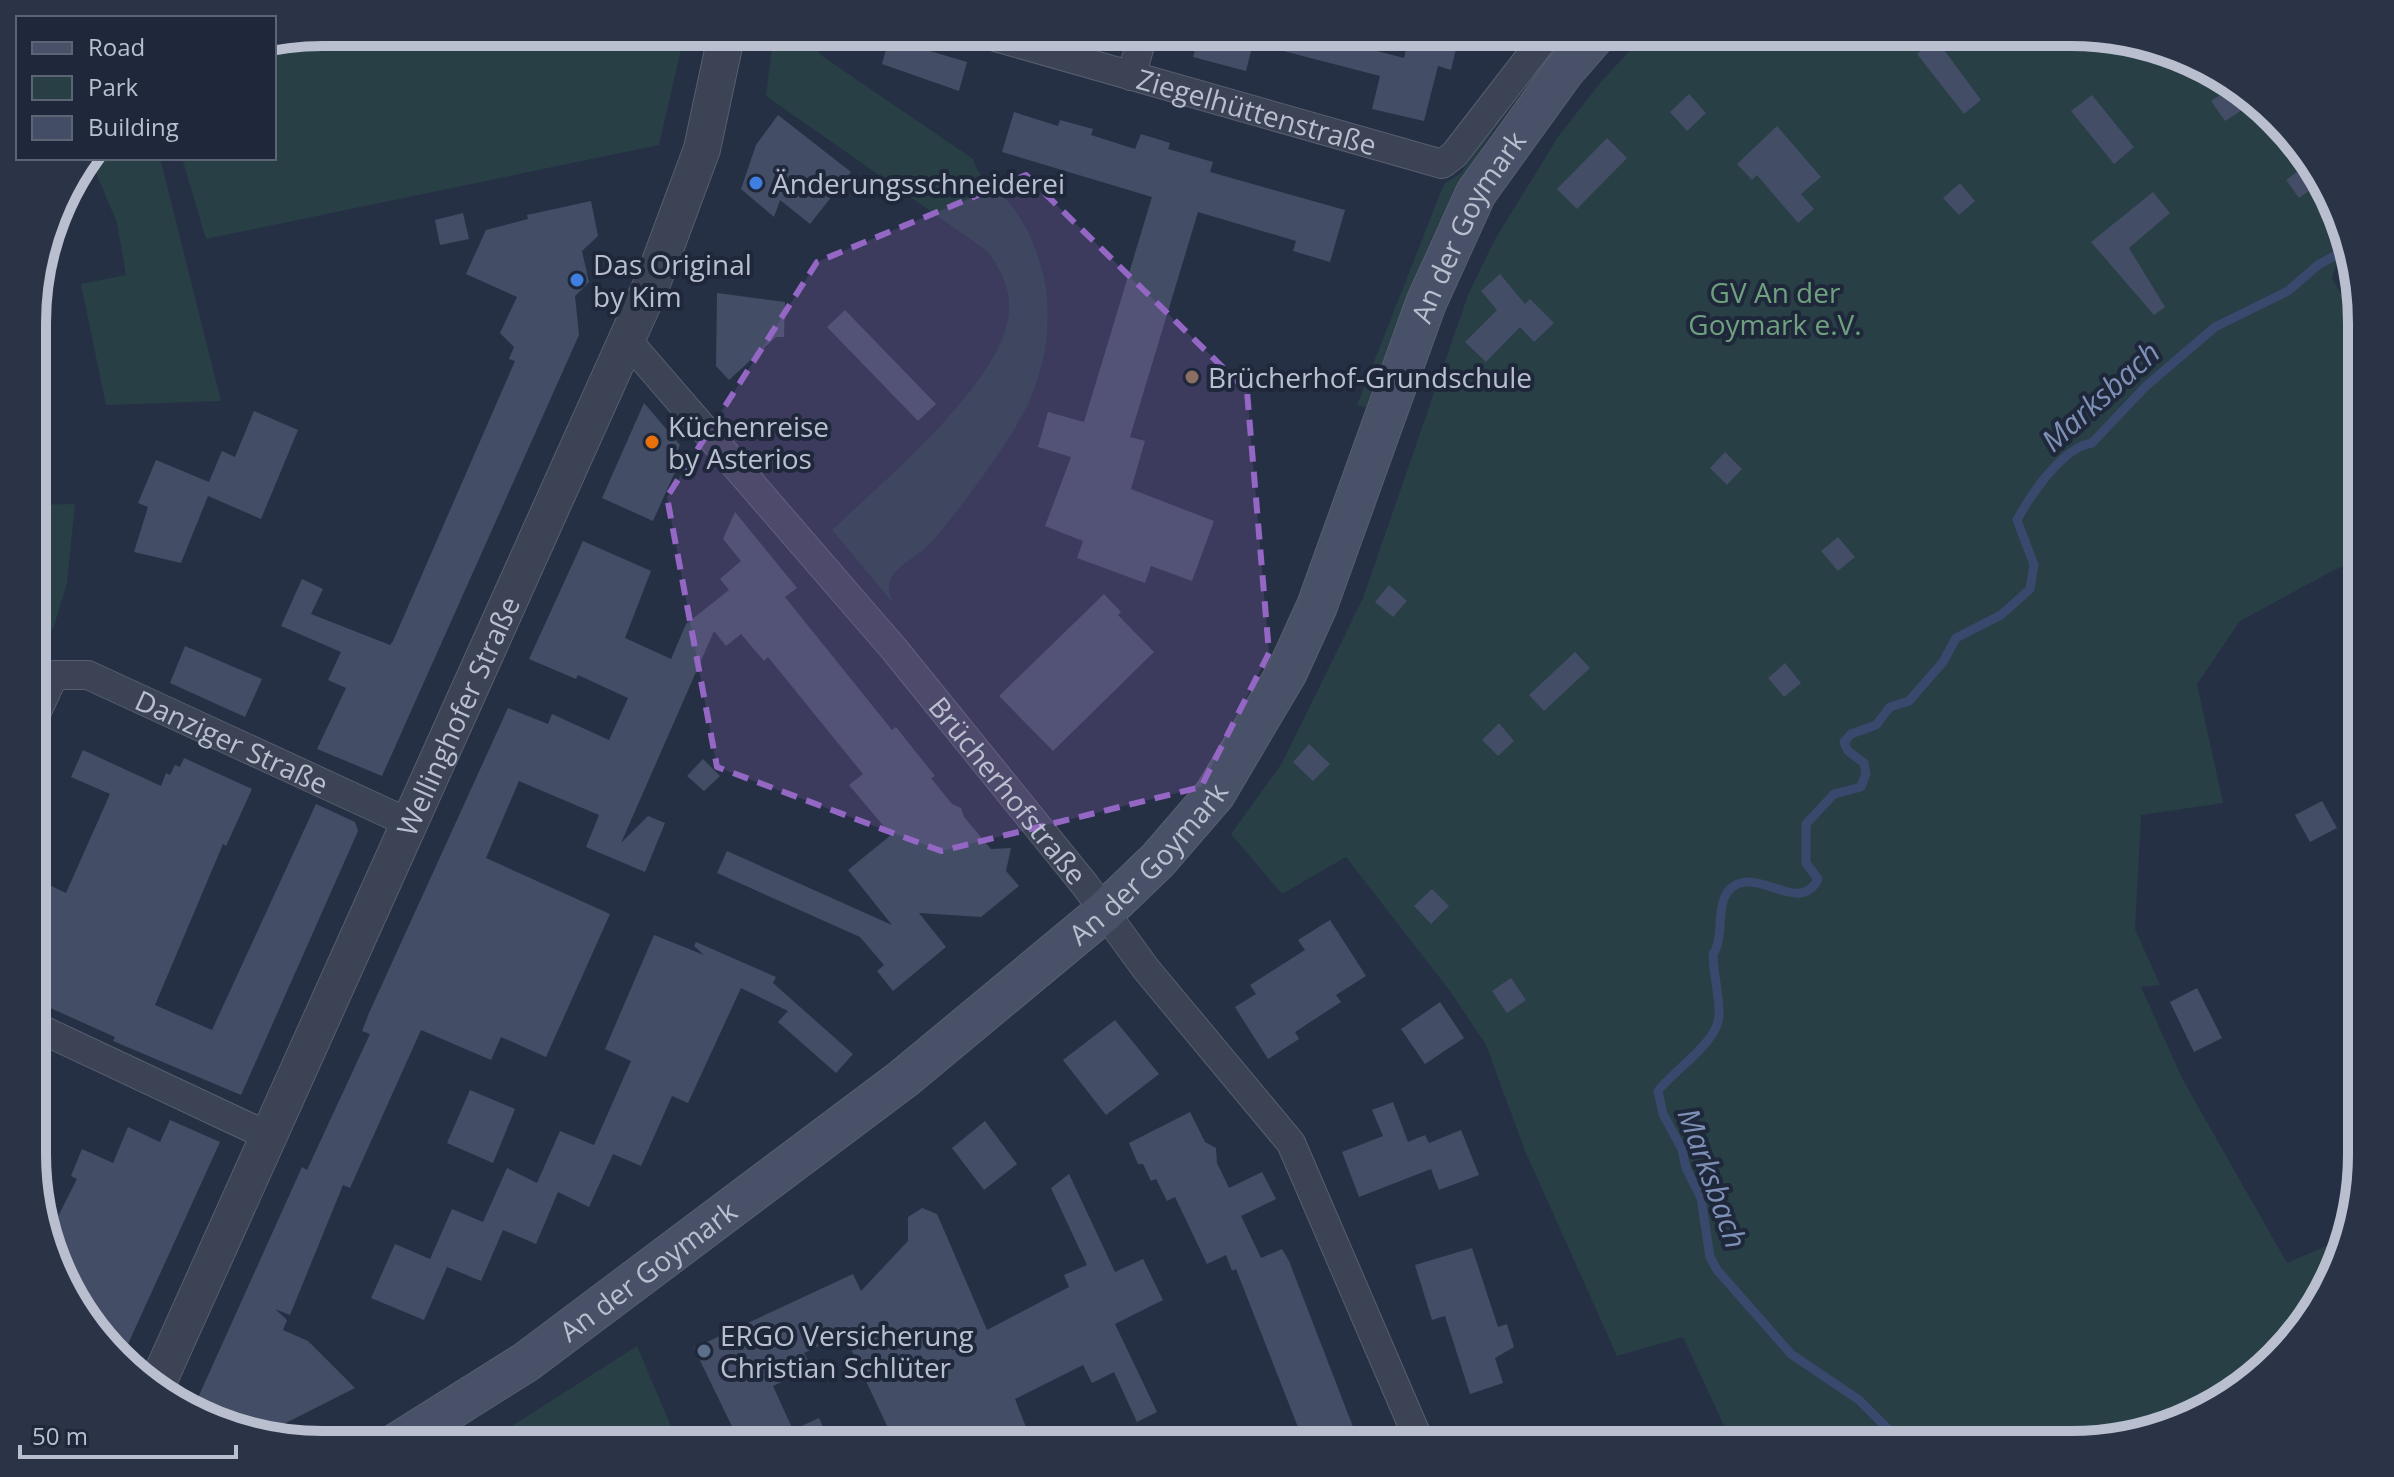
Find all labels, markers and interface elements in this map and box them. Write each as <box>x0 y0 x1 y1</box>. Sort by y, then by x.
legend <box>16 16 276 160</box>
text: Road <box>88 30 145 63</box>
street label: Ziegelhüttenstraße <box>1133 59 1381 164</box>
text: Park <box>88 70 139 103</box>
text: Building <box>88 110 179 143</box>
street label: An der Goymark <box>1402 123 1534 328</box>
place label: Änderungsschneiderei <box>772 164 1065 202</box>
marker: Änderungsschneiderei <box>747 174 765 192</box>
place label: Das Original by Kim <box>593 245 752 315</box>
marker: Das Original by Kim <box>568 271 586 289</box>
park label: GV An der Goymark e.V. <box>1688 273 1862 343</box>
water label: Marksbach <box>2032 332 2168 460</box>
place label: Brücherhof-Grundschule <box>1208 358 1532 396</box>
marker: Brücherhof-Grundschule <box>1183 368 1201 386</box>
place label: Küchenreise by Asterios <box>668 407 829 477</box>
marker: Küchenreise by Asterios <box>643 433 661 451</box>
street label: Wellinghofer Straße <box>387 590 528 842</box>
street label: Danziger Straße <box>129 680 335 802</box>
street label: Brücherhofstraße <box>921 688 1096 892</box>
street label: An der Goymark <box>1060 776 1236 953</box>
water label: Marksbach <box>1669 1102 1757 1254</box>
street label: An der Goymark <box>551 1192 744 1350</box>
place label: ERGO Versicherung Christian Schlüter <box>720 1316 974 1386</box>
marker: ERGO Versicherung Christian Schlüter <box>695 1342 713 1360</box>
scale bar <box>20 1409 236 1459</box>
text: 50 m <box>32 1419 88 1452</box>

